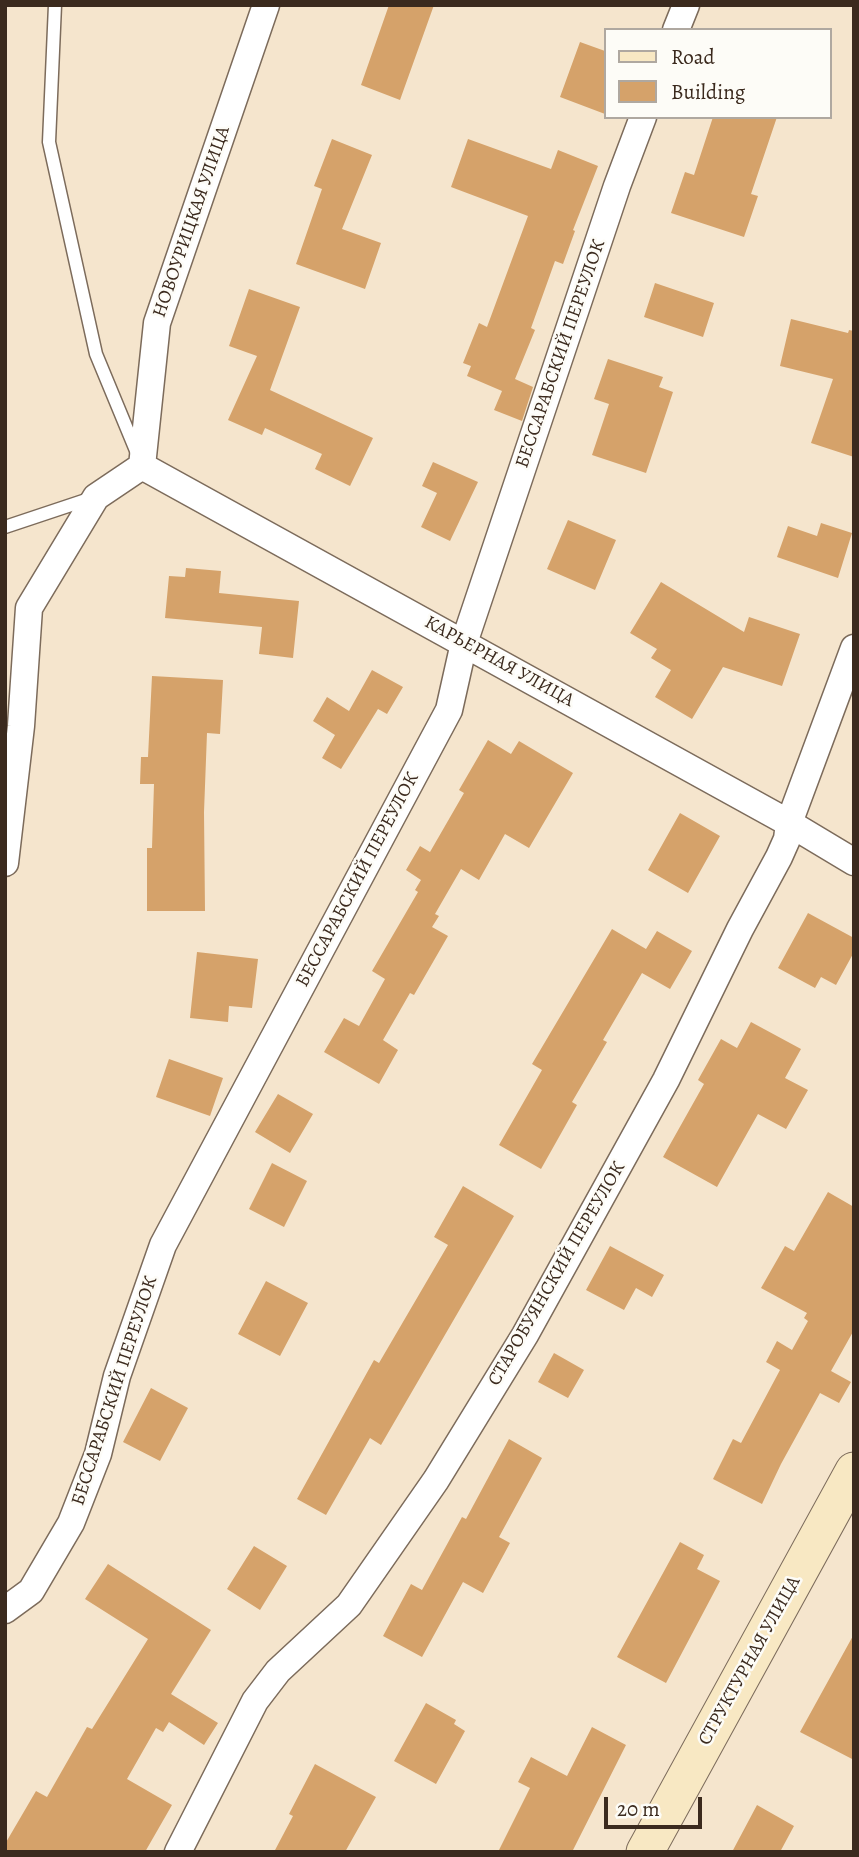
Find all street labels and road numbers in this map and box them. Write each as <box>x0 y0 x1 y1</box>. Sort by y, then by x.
street label: НОВОУРИЦКАЯ УЛИЦА <box>148 123 236 321</box>
street label: БЕССАРАБСКИЙ ПЕРЕУЛОК <box>511 237 611 471</box>
street label: КАРЬЕРНАЯ УЛИЦА <box>420 611 578 713</box>
street label: БЕССАРАБСКИЙ ПЕРЕУЛОК <box>292 769 424 991</box>
street label: СТАРОБУЯНСКИЙ ПЕРЕУЛОК <box>483 1158 631 1390</box>
street label: БЕССАРАБСКИЙ ПЕРЕУЛОК <box>67 1273 163 1509</box>
street label: СТРУКТУРНАЯ УЛИЦА <box>694 1572 806 1750</box>

